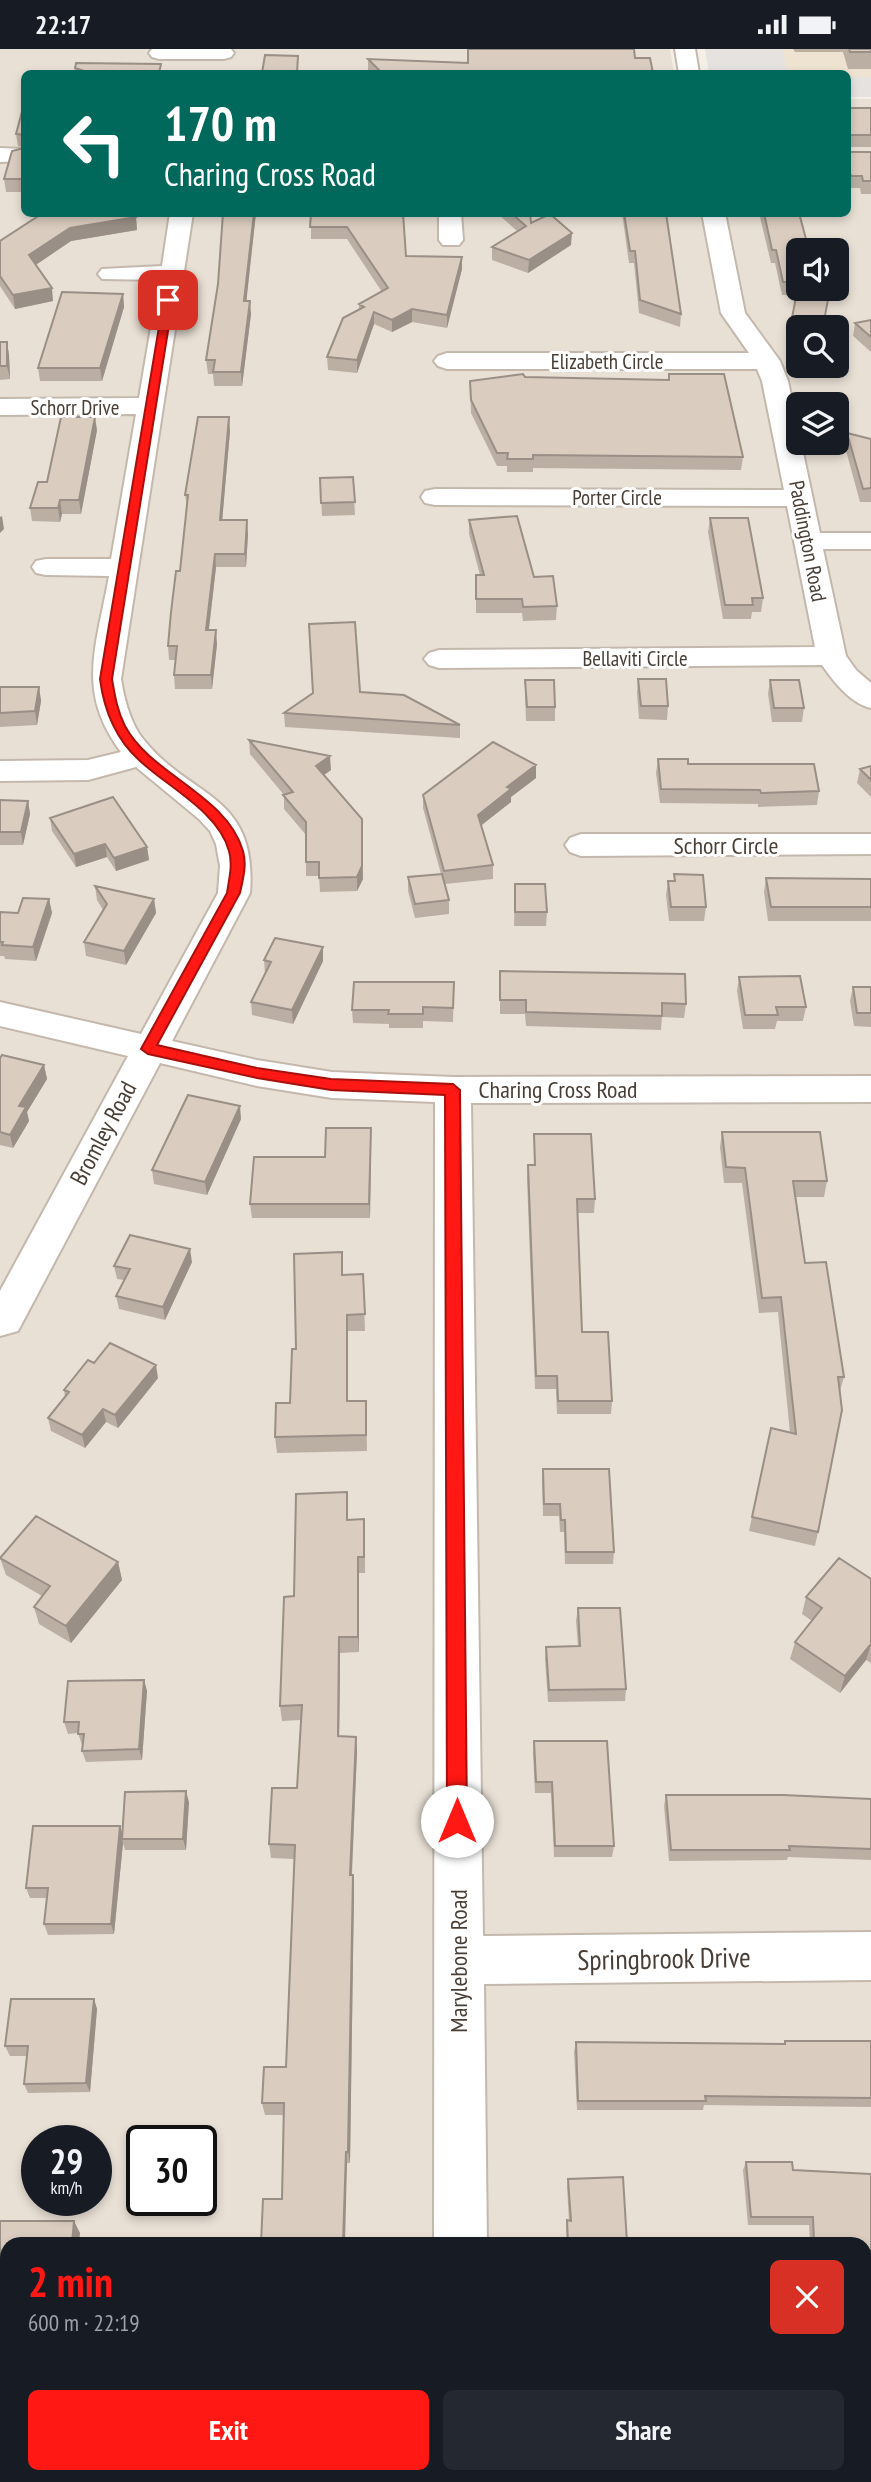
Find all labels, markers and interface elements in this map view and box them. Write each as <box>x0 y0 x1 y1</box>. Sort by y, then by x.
text: 22:17 <box>35 8 91 41</box>
text: 170 m <box>164 91 277 155</box>
icon: left <box>49 98 140 189</box>
text: Charing Cross Road <box>164 153 376 195</box>
map controls <box>786 238 849 455</box>
button: sound <box>786 238 849 301</box>
pin <box>138 270 198 330</box>
icon: arrive <box>149 281 187 319</box>
button: search <box>786 315 849 378</box>
street label: Elizabeth Circle <box>551 348 663 375</box>
button: layers <box>786 392 849 455</box>
street label: Schorr Drive <box>31 394 119 421</box>
street label: Paddington Road <box>783 478 833 604</box>
street label: Porter Circle <box>572 484 662 511</box>
street label: Bellaviti Circle <box>582 645 688 672</box>
street label: Schorr Circle <box>674 830 778 861</box>
street label: Charing Cross Road <box>479 1074 637 1105</box>
street label: Bromley Road <box>63 1076 143 1190</box>
position arrow <box>420 1784 494 1858</box>
street label: Marylebone Road <box>443 1889 474 2033</box>
street label: Springbrook Drive <box>577 1938 751 1978</box>
speed limit sign: 30 <box>126 2125 217 2216</box>
text: 29 <box>50 2138 83 2184</box>
text: km/h <box>51 2176 82 2199</box>
text: 2 min <box>28 2254 113 2309</box>
button: close <box>770 2260 844 2334</box>
text: 600 m · 22:19 <box>28 2308 140 2337</box>
button: Exit <box>28 2390 429 2470</box>
button: Share <box>443 2390 844 2470</box>

